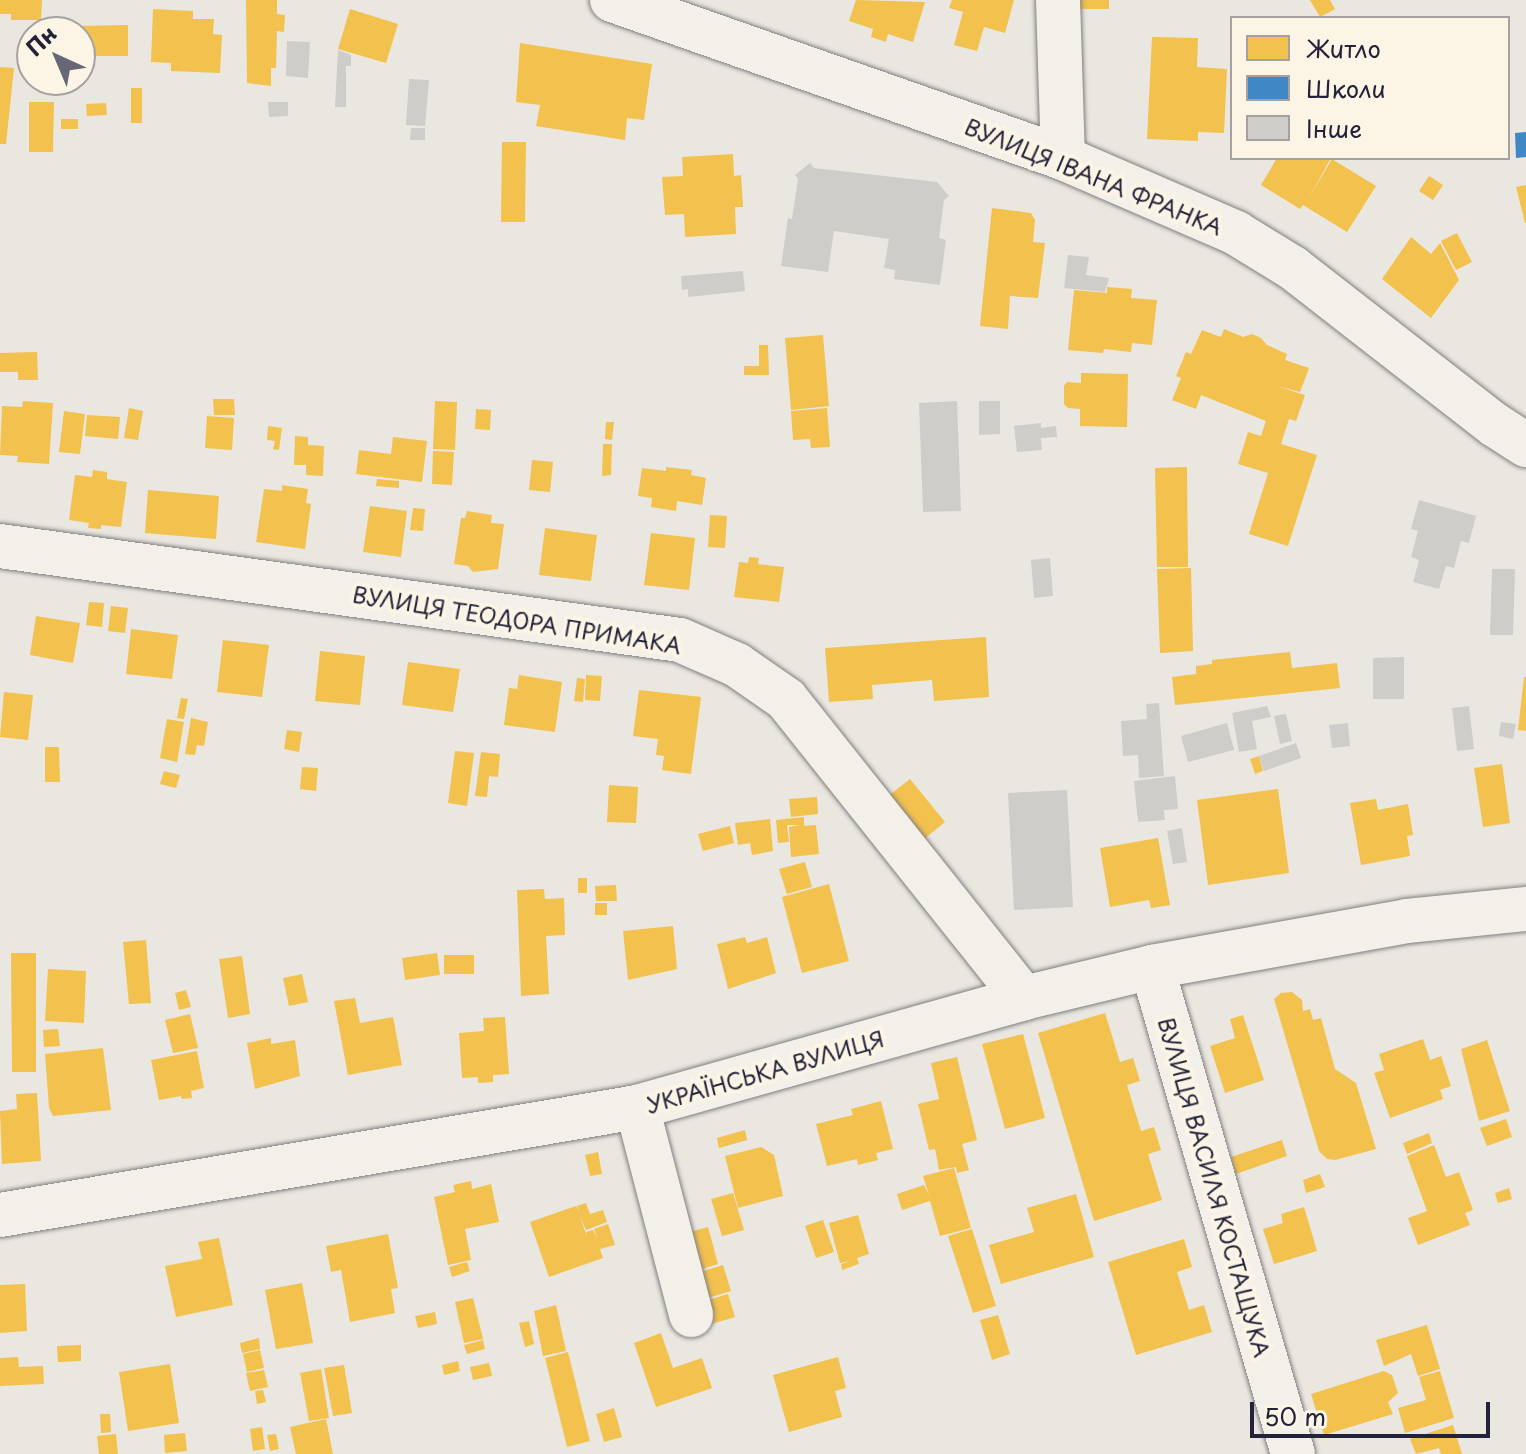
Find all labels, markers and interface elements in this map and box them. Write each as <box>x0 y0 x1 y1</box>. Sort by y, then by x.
north arrow <box>16 16 96 96</box>
legend <box>1230 16 1510 160</box>
text: Пн <box>17 17 63 63</box>
text: Житло <box>1306 30 1381 66</box>
text: Школи <box>1306 70 1386 106</box>
text: Інше <box>1306 110 1362 146</box>
street label: ВУЛИЦЯ ІВАНА ФРАНКА <box>961 112 1227 240</box>
street label: ВУЛИЦЯ ТЕОДОРА ПРИМАКА <box>350 580 684 658</box>
street label: ВУЛИЦЯ ВАСИЛЯ КОСТАЩУКА <box>1154 1013 1276 1361</box>
street label: УКРАЇНСЬКА ВУЛИЦЯ <box>644 1025 886 1117</box>
scale bar <box>1254 1386 1494 1436</box>
text: 50 m <box>1264 1398 1326 1434</box>

